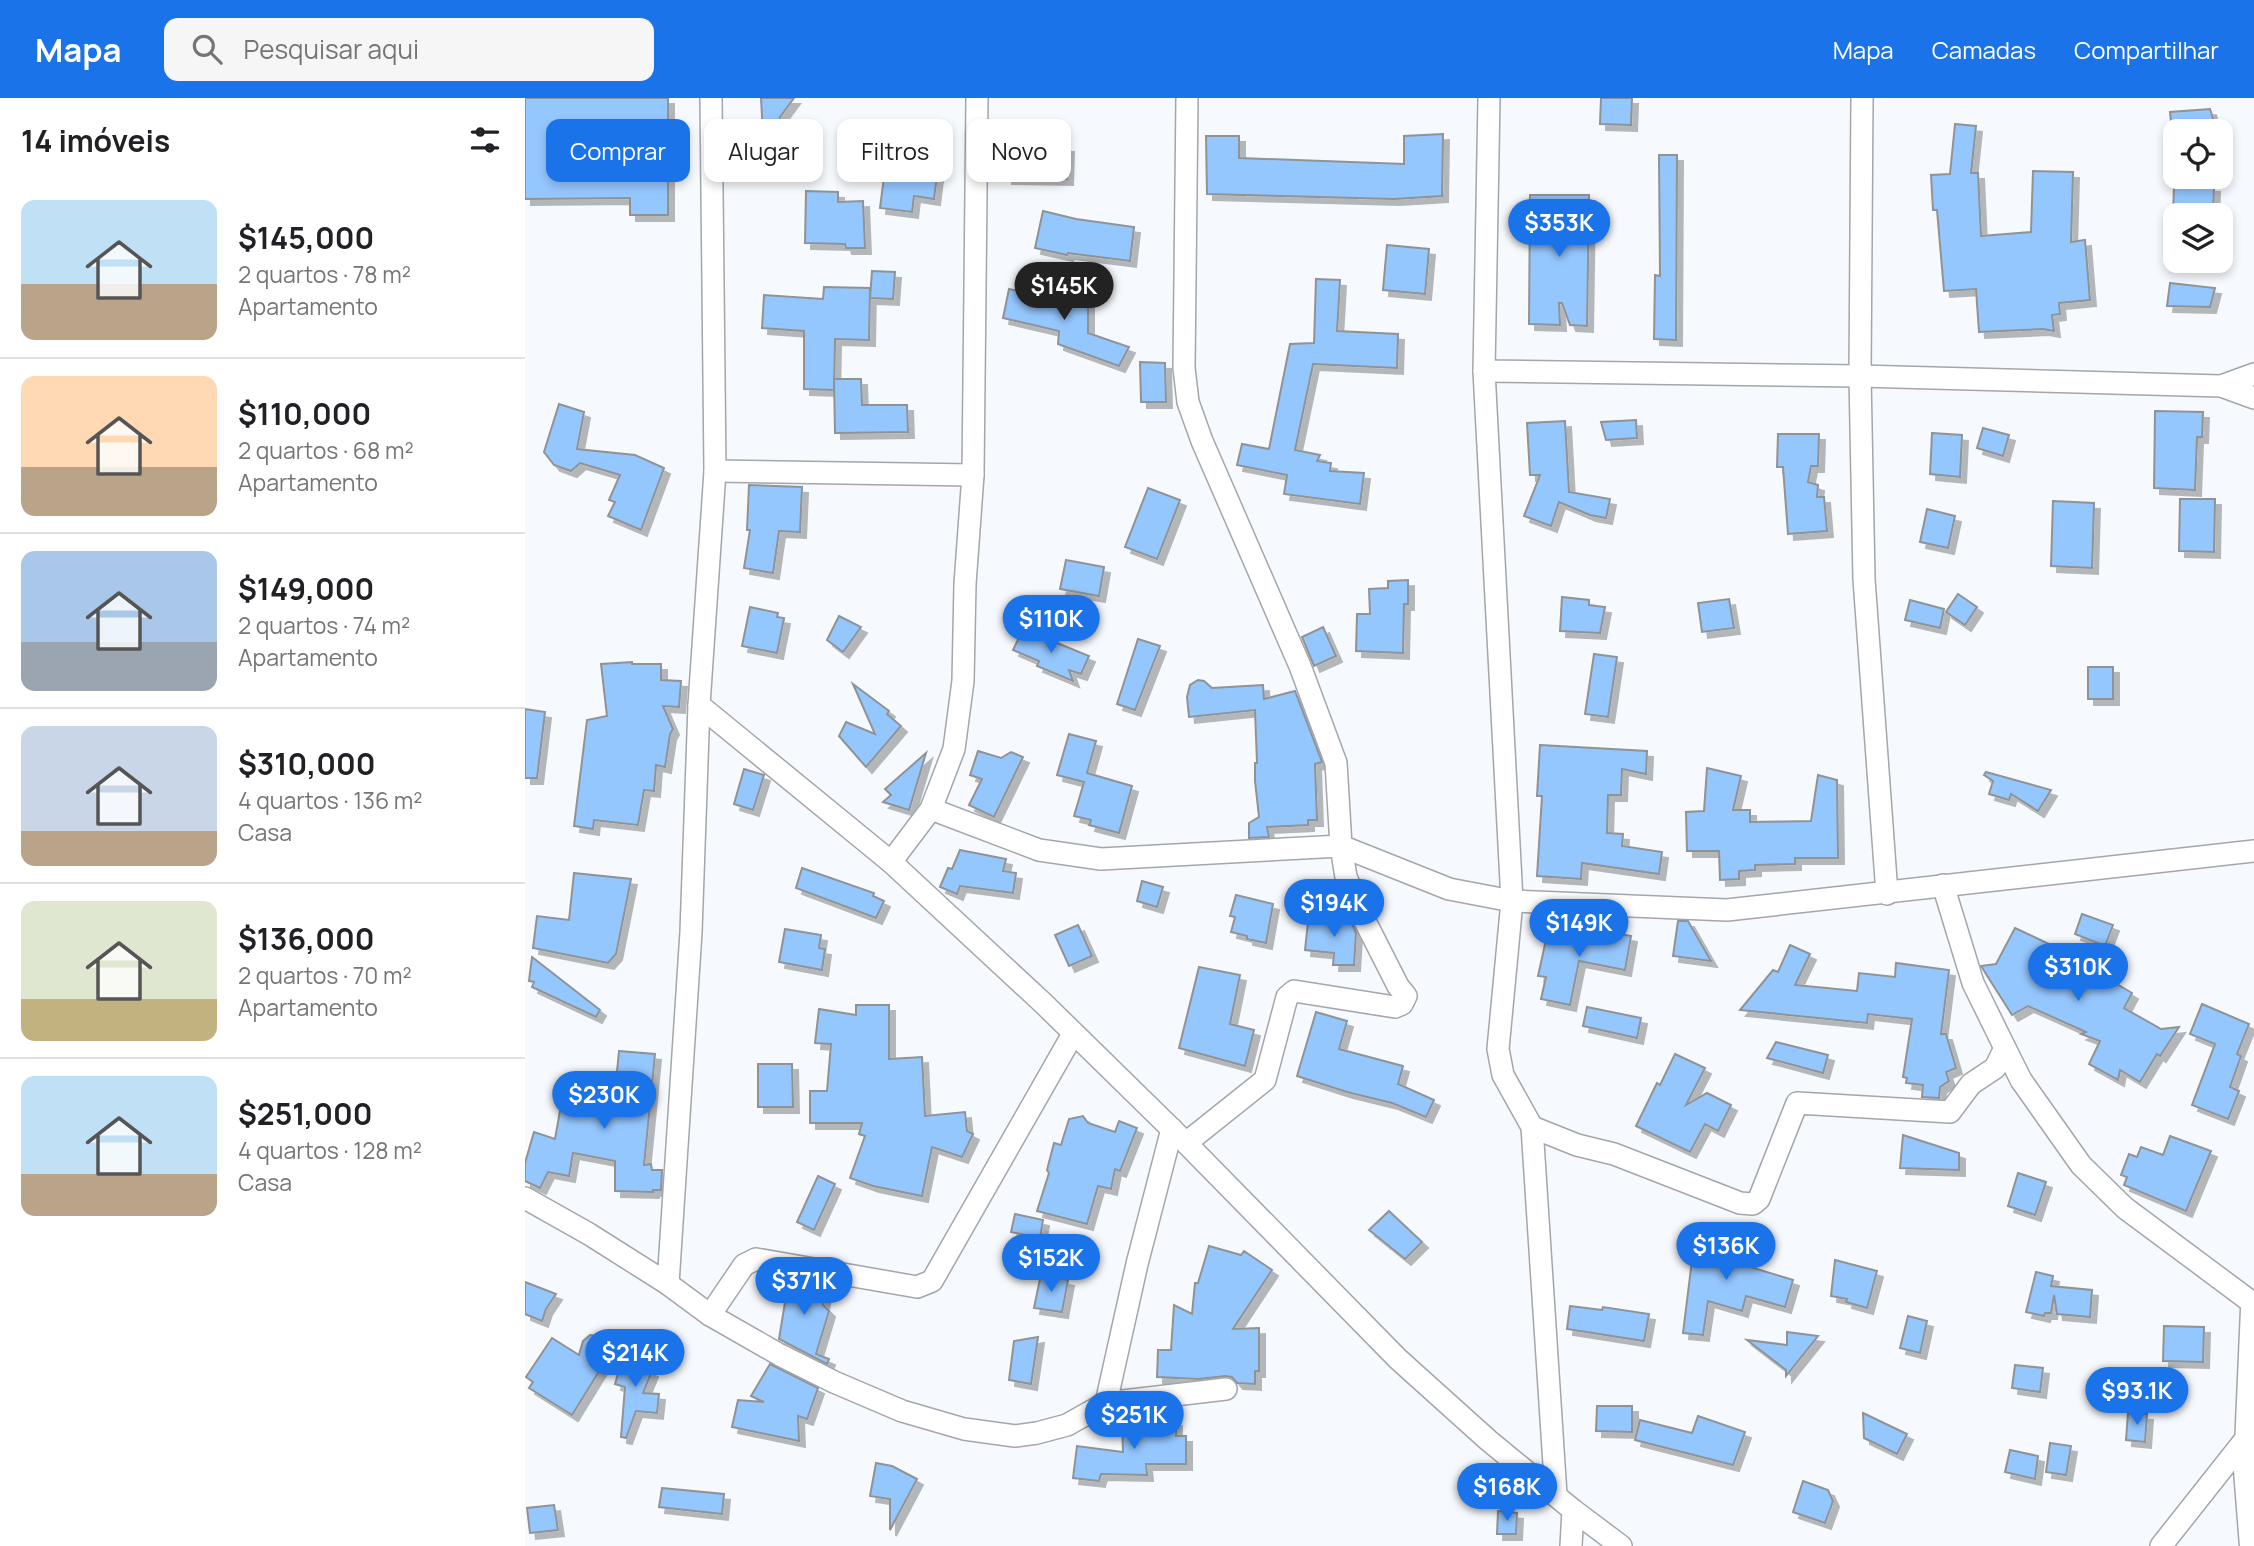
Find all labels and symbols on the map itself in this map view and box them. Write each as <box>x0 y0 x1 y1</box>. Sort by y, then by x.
pin: $353K <box>1510 200 1608 259</box>
pin: $145K <box>1015 262 1113 322</box>
pin: $110K <box>1002 596 1100 655</box>
pin: $194K <box>1285 880 1383 939</box>
pin: $149K <box>1530 900 1628 959</box>
pin: $310K <box>2029 944 2127 1003</box>
pin: $230K <box>555 1072 653 1131</box>
pin: $136K <box>1677 1222 1775 1282</box>
pin: $152K <box>1002 1234 1100 1294</box>
pin: $371K <box>755 1258 853 1317</box>
pin: $214K <box>586 1330 684 1389</box>
pin: $93.1K <box>2080 1368 2194 1427</box>
pin: $251K <box>1085 1392 1183 1451</box>
pin: $168K <box>1458 1464 1556 1523</box>

